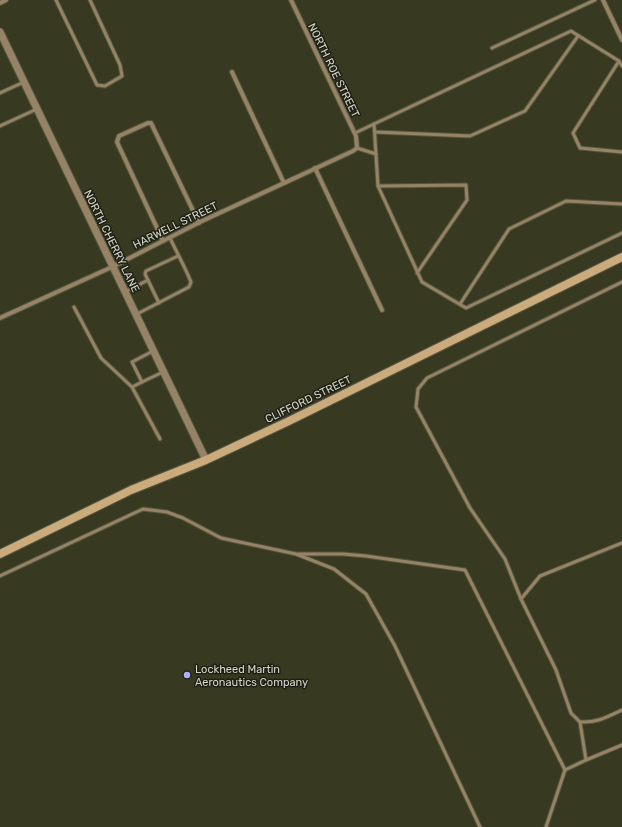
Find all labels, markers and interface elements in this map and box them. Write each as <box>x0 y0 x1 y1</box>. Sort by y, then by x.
street label: NORTH ROE STREET <box>305 21 362 120</box>
street label: NORTH CHERRY LANE <box>81 188 142 295</box>
street label: HARWELL STREET <box>131 199 220 252</box>
street label: CLIFFORD STREET <box>263 373 354 426</box>
place label: Lockheed Martin Aeronautics Company <box>195 663 308 689</box>
marker: Lockheed Martin Aeronautics Company <box>182 670 192 680</box>

